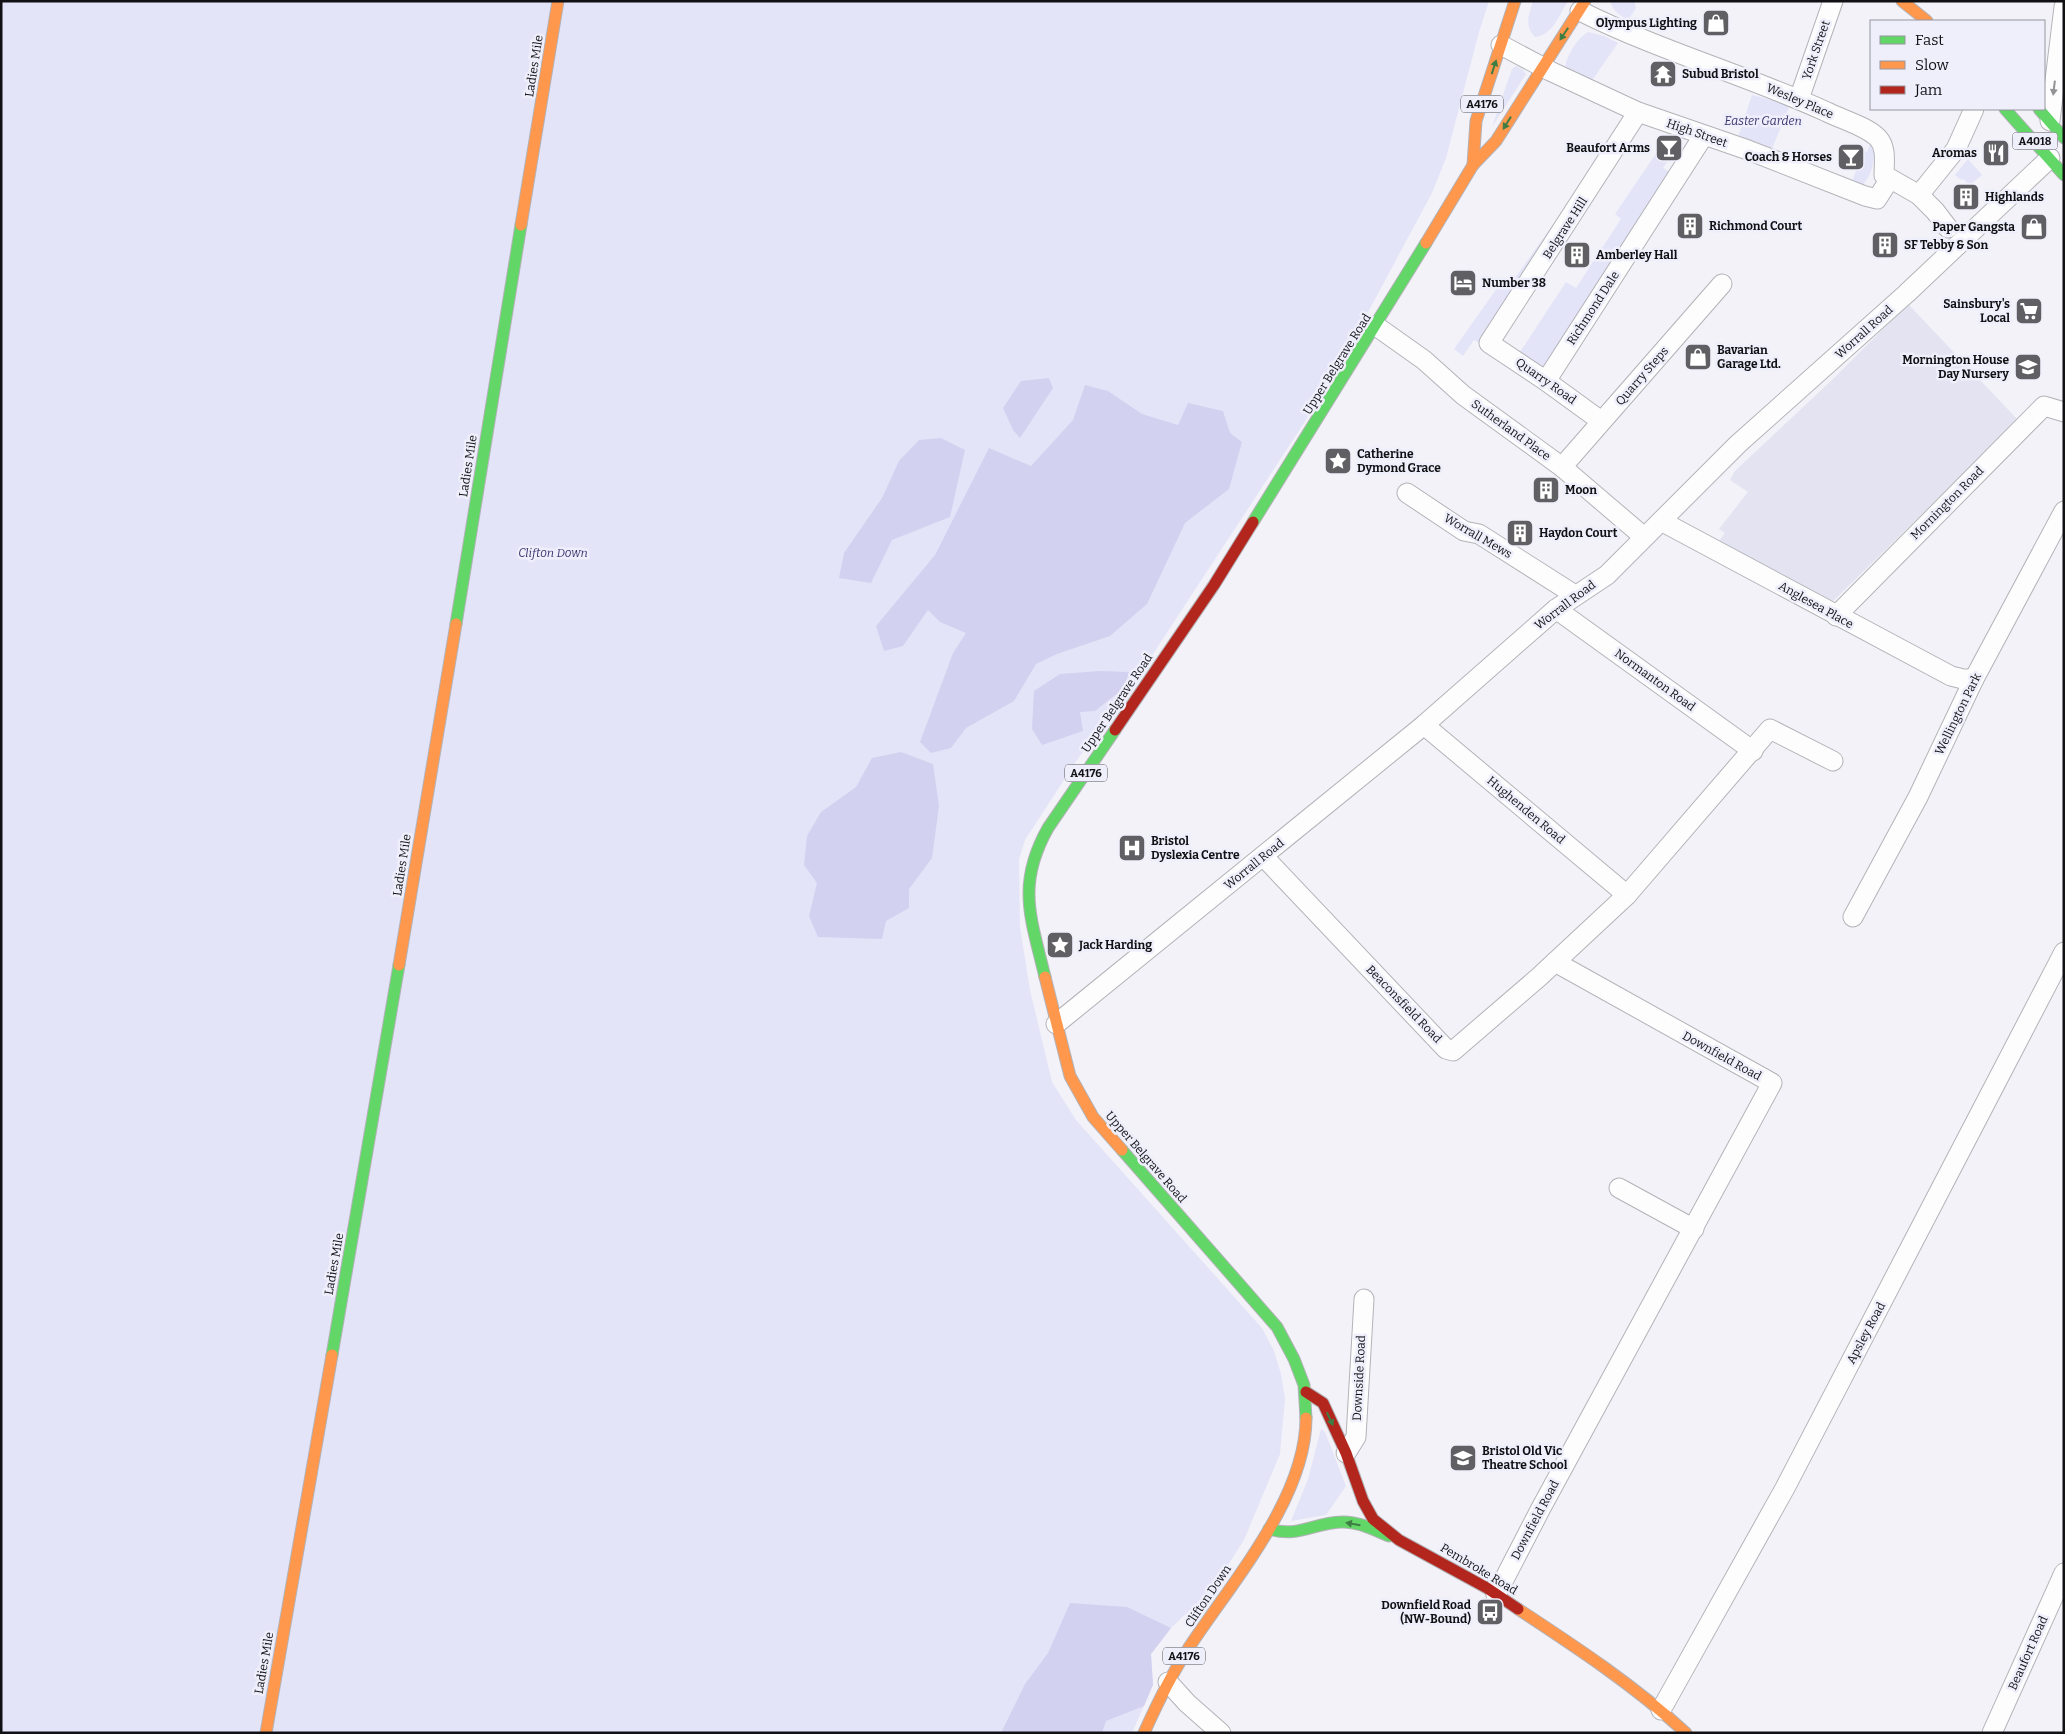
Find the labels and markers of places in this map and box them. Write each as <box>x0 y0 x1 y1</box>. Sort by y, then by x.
shop icon: Olympus Lighting <box>1701 8 1731 38</box>
place label: Olympus Lighting <box>1596 16 1697 30</box>
temple icon: Subud Bristol <box>1648 59 1678 89</box>
place label: Subud Bristol <box>1682 67 1759 81</box>
bar icon: Beaufort Arms <box>1654 133 1684 163</box>
restaurant icon: Aromas <box>1981 138 2011 168</box>
place label: Beaufort Arms <box>1566 141 1650 155</box>
bar icon: Coach & Horses <box>1836 142 1866 172</box>
place label: Aromas <box>1932 146 1977 160</box>
place label: Coach & Horses <box>1745 150 1832 164</box>
building icon: Highlands <box>1951 182 1981 212</box>
place label: Highlands <box>1985 190 2044 204</box>
building icon: Richmond Court <box>1675 211 1705 241</box>
shop icon: Paper Gangsta <box>2019 212 2049 242</box>
place label: Richmond Court <box>1709 219 1802 233</box>
place label: Paper Gangsta <box>1932 220 2015 234</box>
building icon: SF Tebby & Son <box>1870 230 1900 260</box>
place label: SF Tebby & Son <box>1904 238 1988 252</box>
building icon: Amberley Hall <box>1562 240 1592 270</box>
place label: Amberley Hall <box>1596 248 1678 262</box>
hotel icon: Number 38 <box>1448 268 1478 298</box>
place label: Number 38 <box>1482 276 1546 290</box>
supermarket icon: Sainsbury's Local <box>2014 296 2044 326</box>
place label: Sainsbury's Local <box>1943 297 2010 325</box>
shop icon: Bavarian Garage Ltd. <box>1683 342 1713 372</box>
place label: Bavarian Garage Ltd. <box>1717 343 1781 371</box>
school or university icon: Mornington House Day Nursery <box>2013 352 2043 382</box>
place label: Mornington House Day Nursery <box>1902 353 2009 381</box>
place icon: Catherine Dymond Grace <box>1323 446 1353 476</box>
place label: Catherine Dymond Grace <box>1357 447 1441 475</box>
building icon: Moon <box>1531 475 1561 505</box>
place label: Moon <box>1565 483 1597 497</box>
building icon: Haydon Court <box>1505 518 1535 548</box>
place label: Haydon Court <box>1539 526 1618 540</box>
hospital icon: Bristol Dyslexia Centre <box>1117 833 1147 863</box>
place label: Bristol Dyslexia Centre <box>1151 834 1240 862</box>
place icon: Jack Harding <box>1045 930 1075 960</box>
place label: Jack Harding <box>1078 938 1152 952</box>
school or university icon: Bristol Old Vic Theatre School <box>1448 1443 1478 1473</box>
place label: Bristol Old Vic Theatre School <box>1482 1444 1568 1472</box>
bus stop icon: Downfield Road (NW-Bound) <box>1475 1597 1505 1627</box>
place label: Downfield Road (NW-Bound) <box>1381 1598 1472 1626</box>

